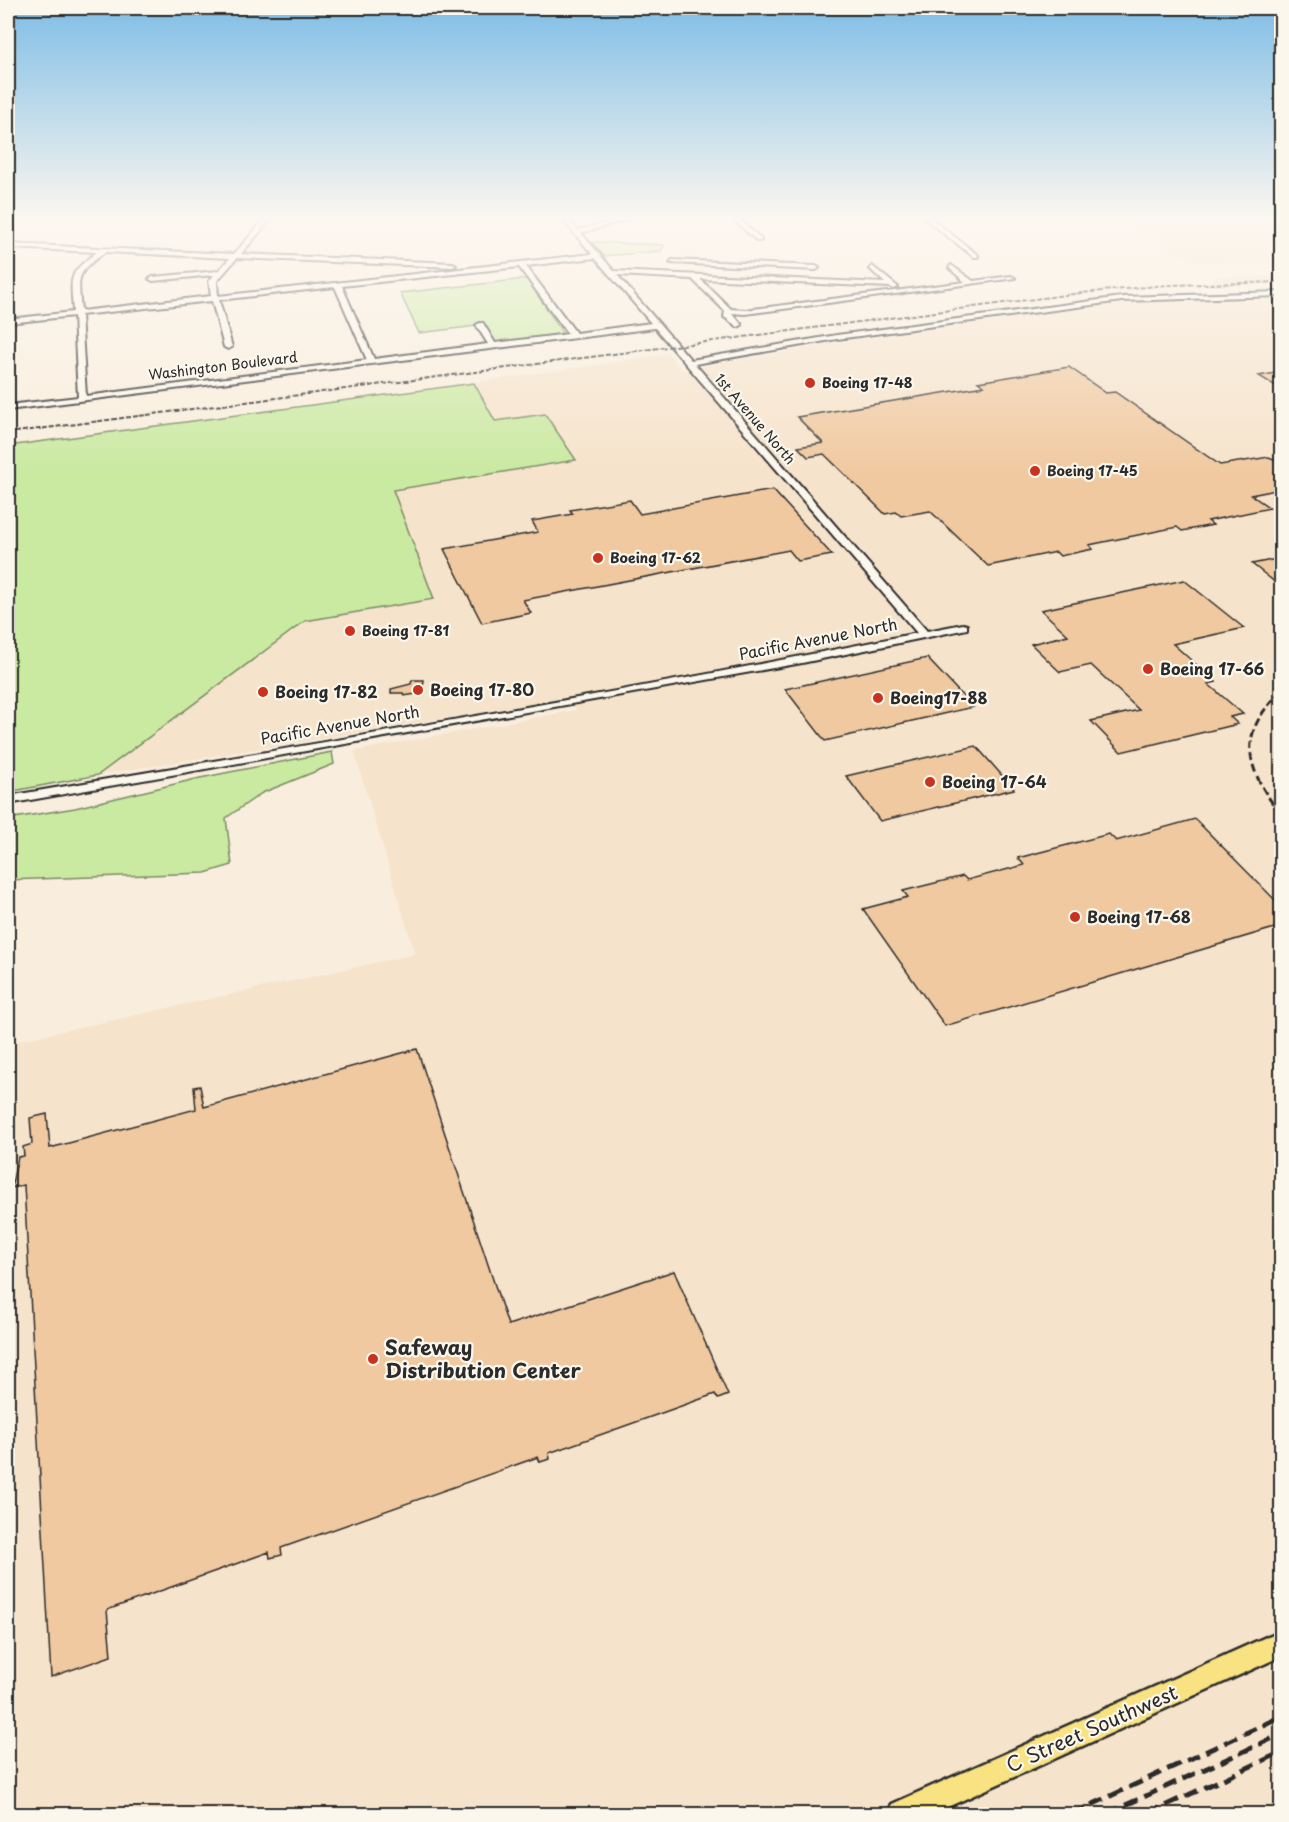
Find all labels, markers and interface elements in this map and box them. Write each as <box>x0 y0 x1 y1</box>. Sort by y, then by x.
street label: Washington Boulevard <box>147 346 299 385</box>
street label: 1st Avenue North <box>710 369 801 469</box>
place label: Boeing 17-48 <box>822 372 913 393</box>
marker: Boeing 17-48 <box>803 376 817 390</box>
place label: Boeing 17-45 <box>1047 460 1138 481</box>
marker: Boeing 17-45 <box>1028 464 1042 478</box>
place label: Boeing 17-62 <box>610 547 701 568</box>
marker: Boeing 17-62 <box>591 551 605 565</box>
street label: Pacific Avenue North <box>737 611 899 665</box>
place label: Boeing 17-81 <box>362 620 450 641</box>
marker: Boeing 17-81 <box>343 624 357 638</box>
place label: Boeing 17-66 <box>1160 656 1264 680</box>
marker: Boeing 17-66 <box>1141 662 1155 676</box>
place label: Boeing 17-80 <box>430 677 534 701</box>
place label: Boeing 17-82 <box>275 679 378 703</box>
marker: Boeing 17-80 <box>411 683 425 697</box>
marker: Boeing 17-82 <box>256 685 270 699</box>
place label: Boeing17-88 <box>890 685 987 709</box>
marker: Boeing17-88 <box>871 691 885 705</box>
street label: Pacific Avenue North <box>259 698 421 750</box>
place label: Boeing 17-64 <box>942 769 1047 793</box>
marker: Boeing 17-64 <box>923 775 937 789</box>
place label: Boeing 17-68 <box>1087 904 1191 928</box>
marker: Boeing 17-68 <box>1068 910 1082 924</box>
place label: Safeway Distribution Center <box>385 1332 581 1385</box>
marker: Safeway Distribution Center <box>366 1352 380 1366</box>
street label: C Street Southwest <box>1001 1677 1182 1779</box>

